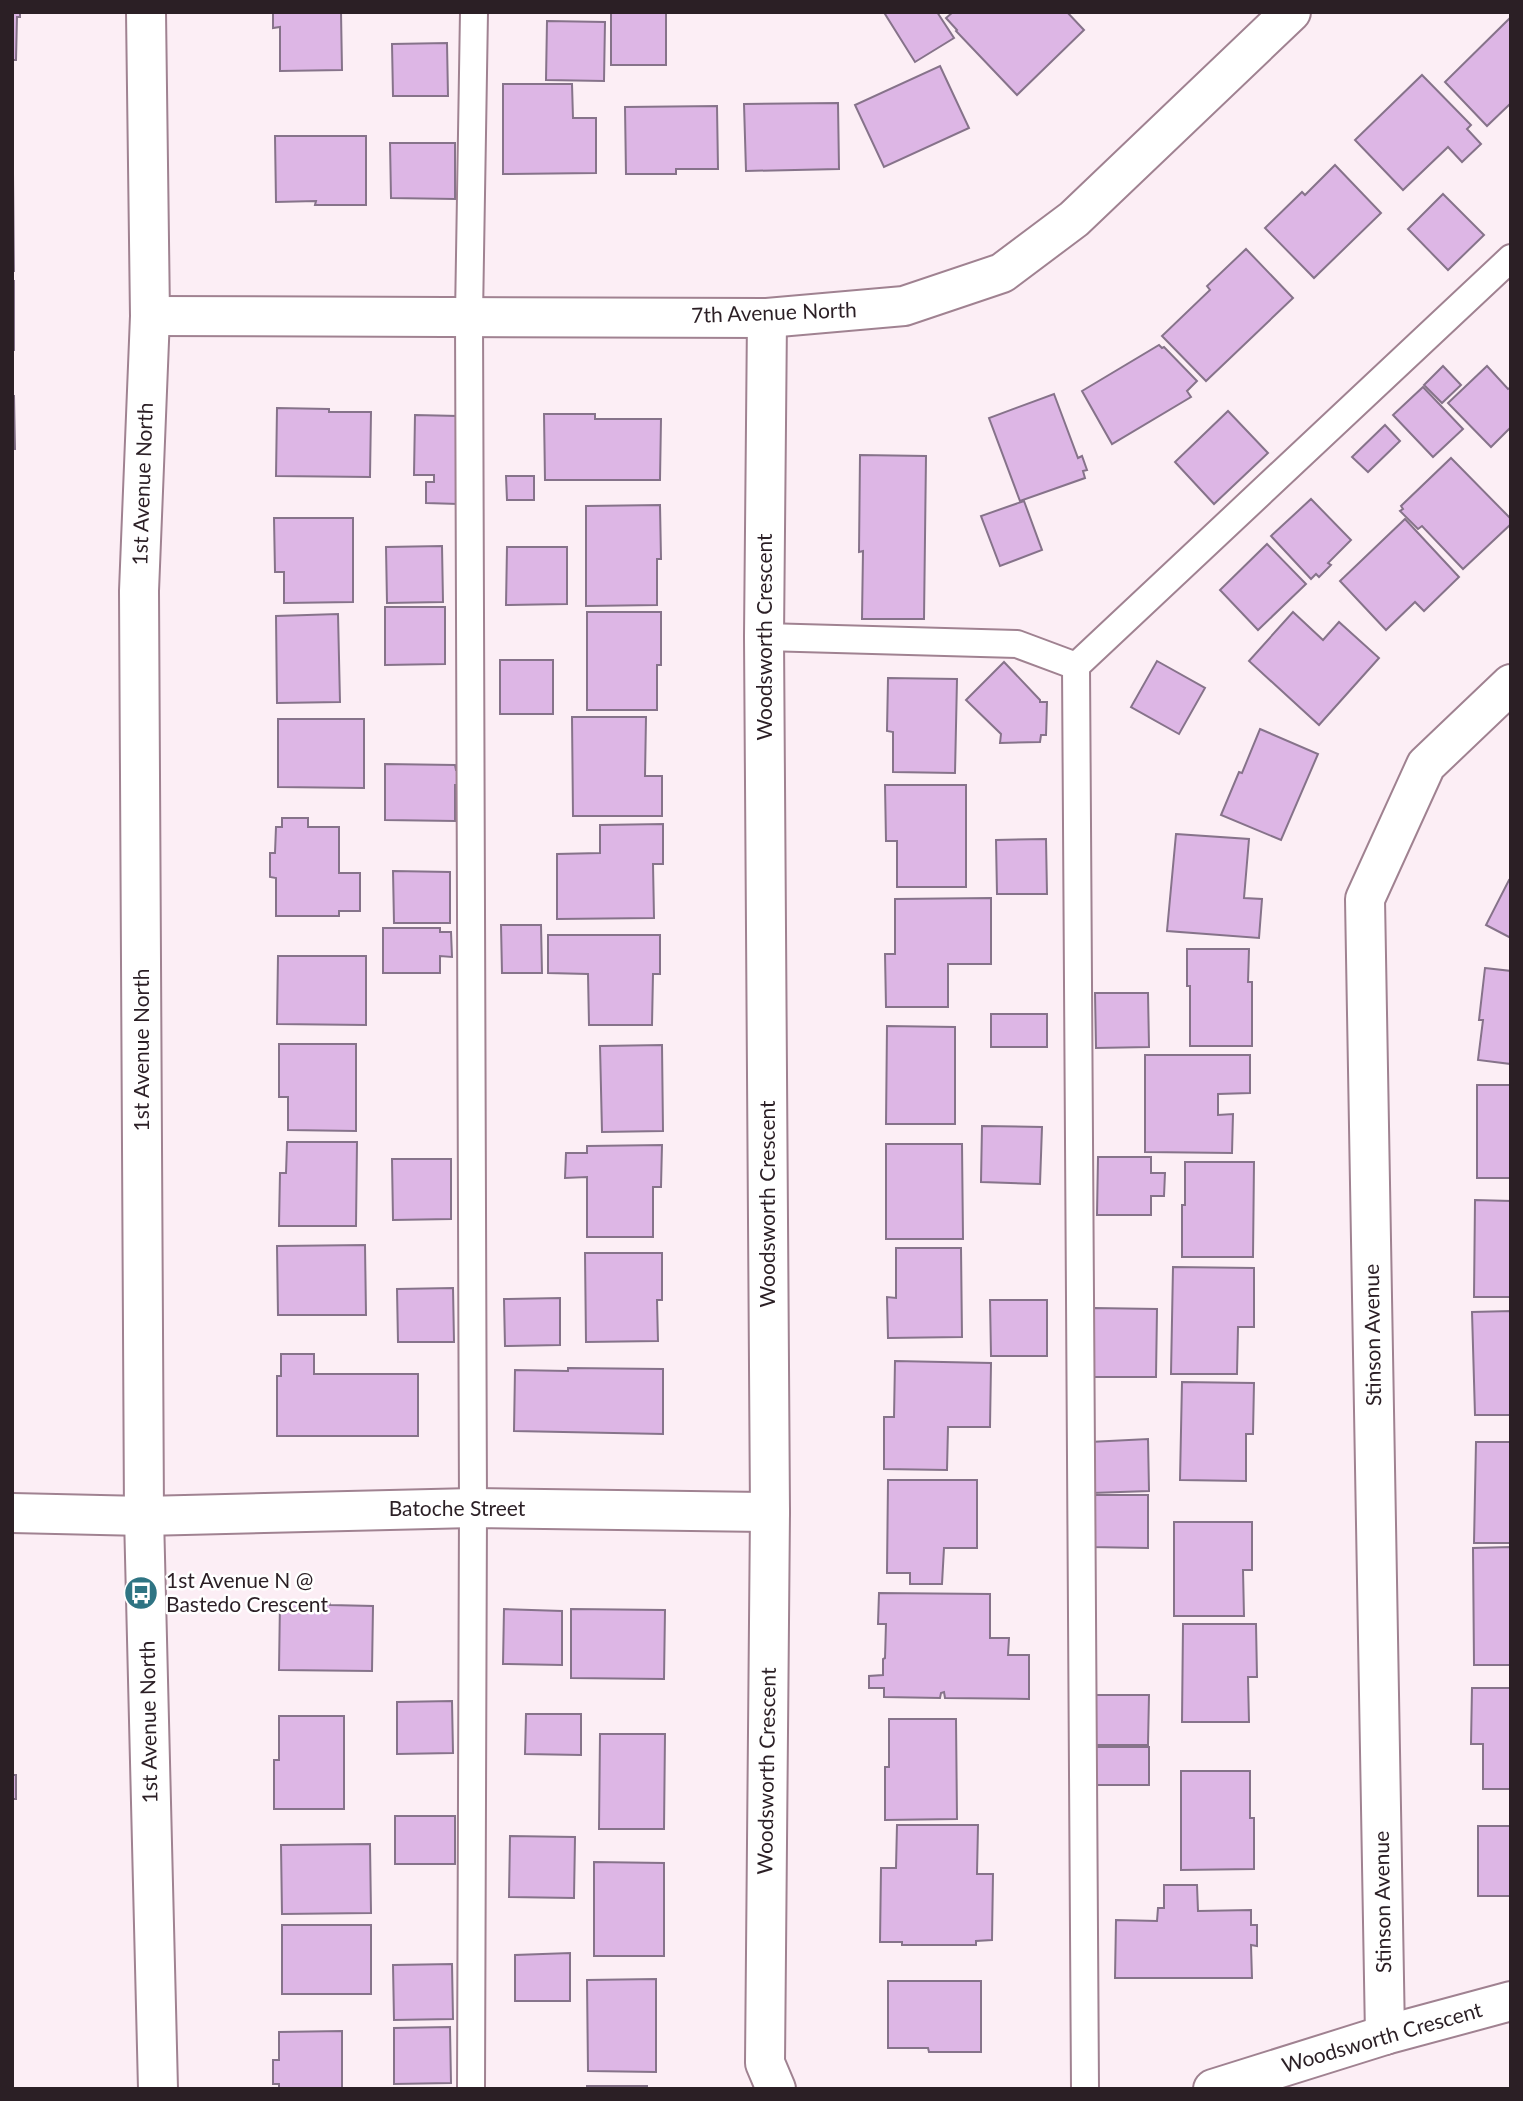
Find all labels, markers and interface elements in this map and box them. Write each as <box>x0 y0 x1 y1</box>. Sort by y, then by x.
street label: 7th Avenue North <box>691 296 857 327</box>
street label: 1st Avenue North <box>126 402 157 566</box>
street label: Woodsworth Crescent <box>751 533 776 741</box>
street label: 1st Avenue North <box>128 969 153 1131</box>
street label: Woodsworth Crescent <box>754 1100 779 1308</box>
street label: Stinson Avenue <box>1358 1264 1385 1406</box>
street label: Batoche Street <box>389 1495 526 1520</box>
place label: 1st Avenue N @ Bastedo Crescent <box>166 1567 328 1616</box>
bus stop icon: 1st Avenue N @ Bastedo Crescent <box>122 1574 160 1612</box>
street label: 1st Avenue North <box>134 1640 161 1804</box>
street label: Woodsworth Crescent <box>751 1667 780 1875</box>
street label: Stinson Avenue <box>1368 1831 1395 1973</box>
street label: Woodsworth Crescent <box>1279 1996 1485 2077</box>

